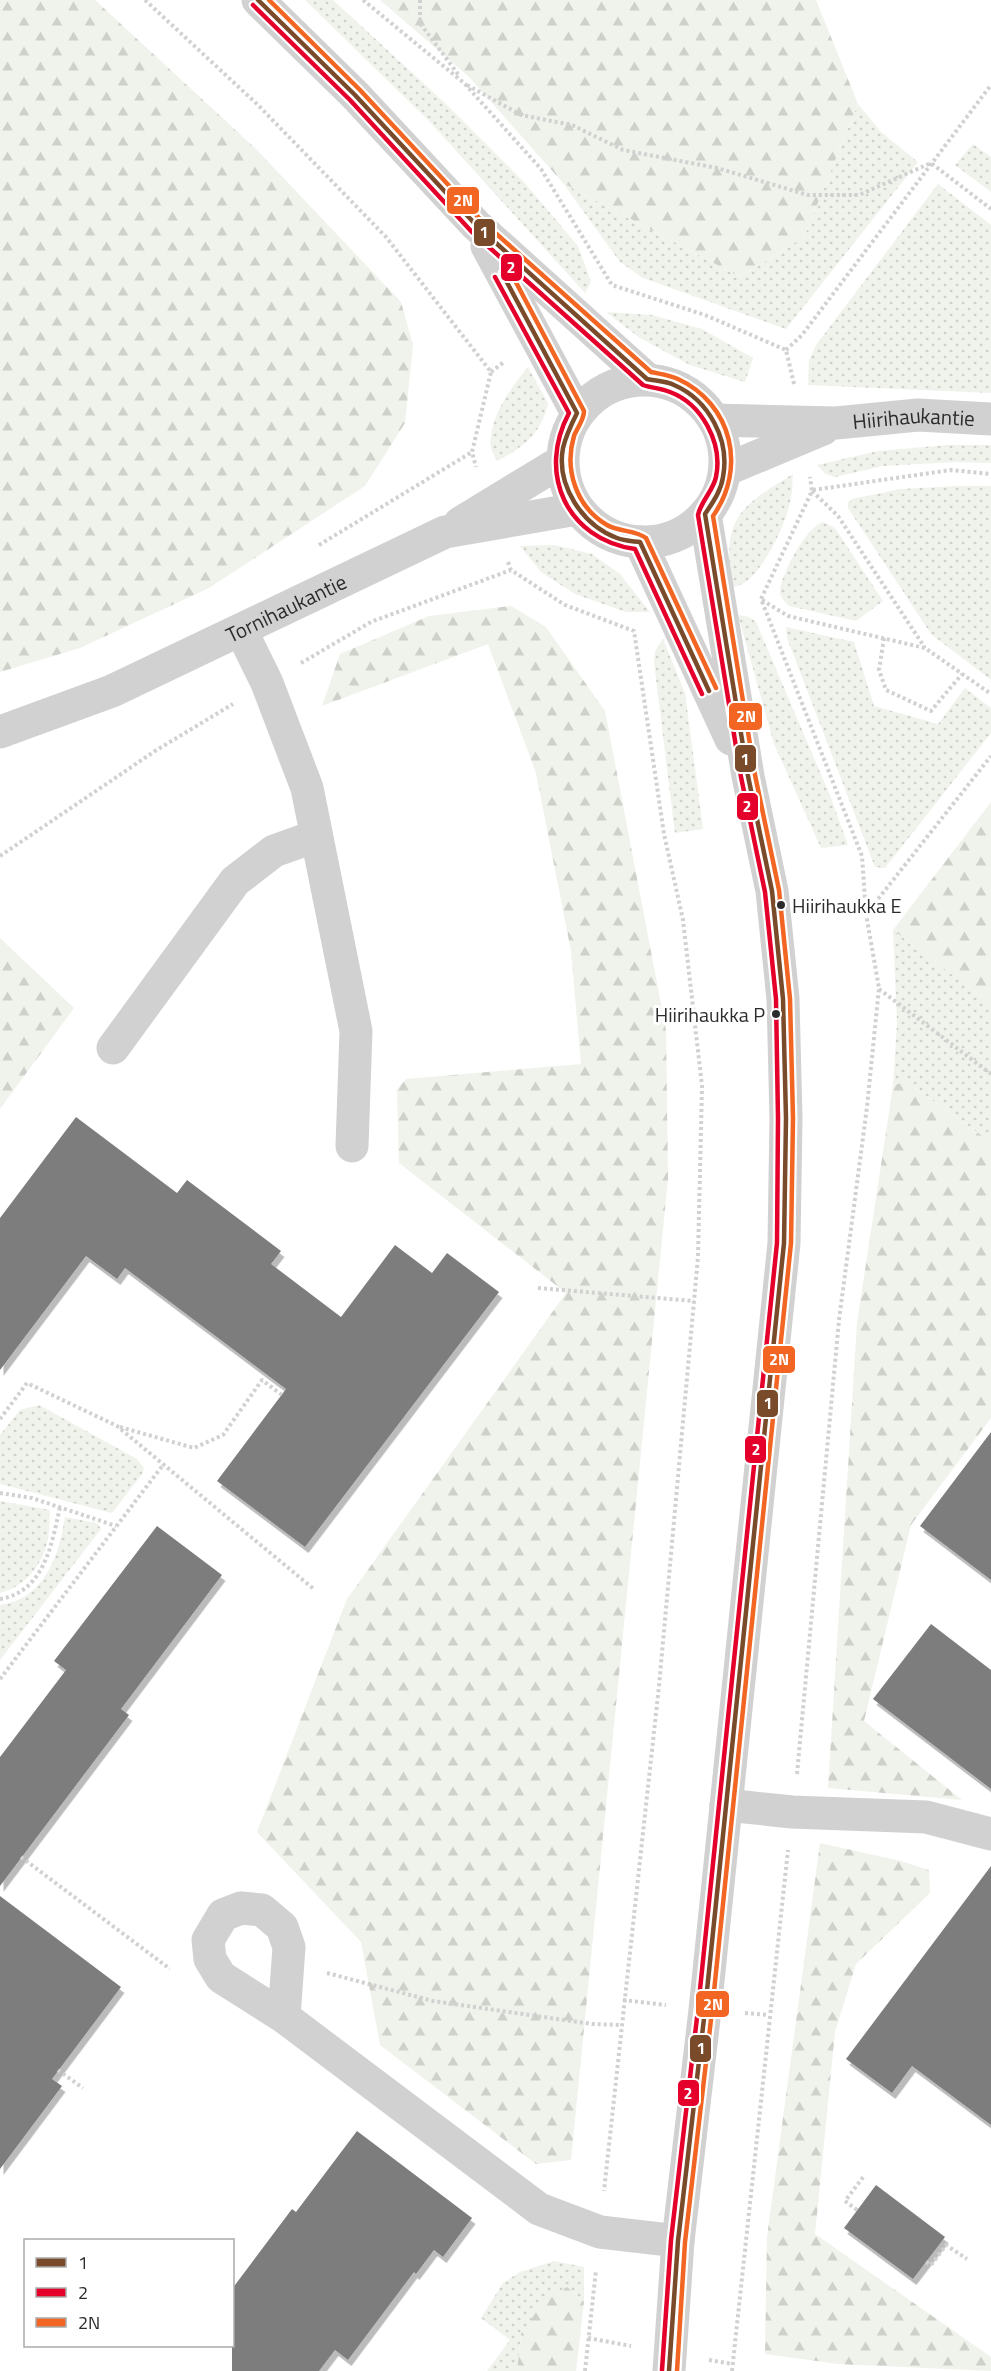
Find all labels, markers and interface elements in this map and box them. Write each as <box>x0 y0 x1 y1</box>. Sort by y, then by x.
line badge: 2N <box>446 186 480 215</box>
text: 2N <box>453 188 473 212</box>
line badge: 1 <box>473 218 496 247</box>
text: 1 <box>480 220 488 244</box>
line badge: 2 <box>500 253 523 282</box>
text: 2 <box>507 255 515 279</box>
street label: Hiirihaukantie <box>851 399 976 437</box>
street label: Tornihaukantie <box>220 565 352 651</box>
line badge: 2N <box>728 702 763 731</box>
text: 2N <box>736 704 756 728</box>
line badge: 1 <box>734 744 757 773</box>
text: 1 <box>741 747 749 771</box>
line badge: 2 <box>736 792 759 821</box>
text: 2 <box>743 794 751 818</box>
place label: Hiirihaukka E <box>792 890 902 921</box>
marker: Hiirihaukka E <box>775 899 787 911</box>
place label: Hiirihaukka P <box>655 999 765 1030</box>
marker: Hiirihaukka P <box>770 1008 782 1020</box>
line badge: 2N <box>762 1345 796 1374</box>
text: 2N <box>769 1347 789 1371</box>
line badge: 1 <box>756 1389 779 1418</box>
text: 1 <box>764 1391 772 1415</box>
line badge: 2 <box>744 1435 767 1464</box>
text: 2 <box>752 1437 760 1461</box>
line badge: 2N <box>695 1990 730 2018</box>
text: 2N <box>703 1992 723 2016</box>
line badge: 1 <box>689 2034 712 2063</box>
text: 1 <box>697 2036 705 2060</box>
line badge: 2 <box>677 2079 700 2107</box>
text: 2 <box>684 2081 692 2105</box>
legend <box>24 2239 234 2347</box>
text: 1 <box>78 2249 88 2276</box>
text: 2 <box>78 2279 88 2306</box>
text: 2N <box>78 2309 100 2336</box>

